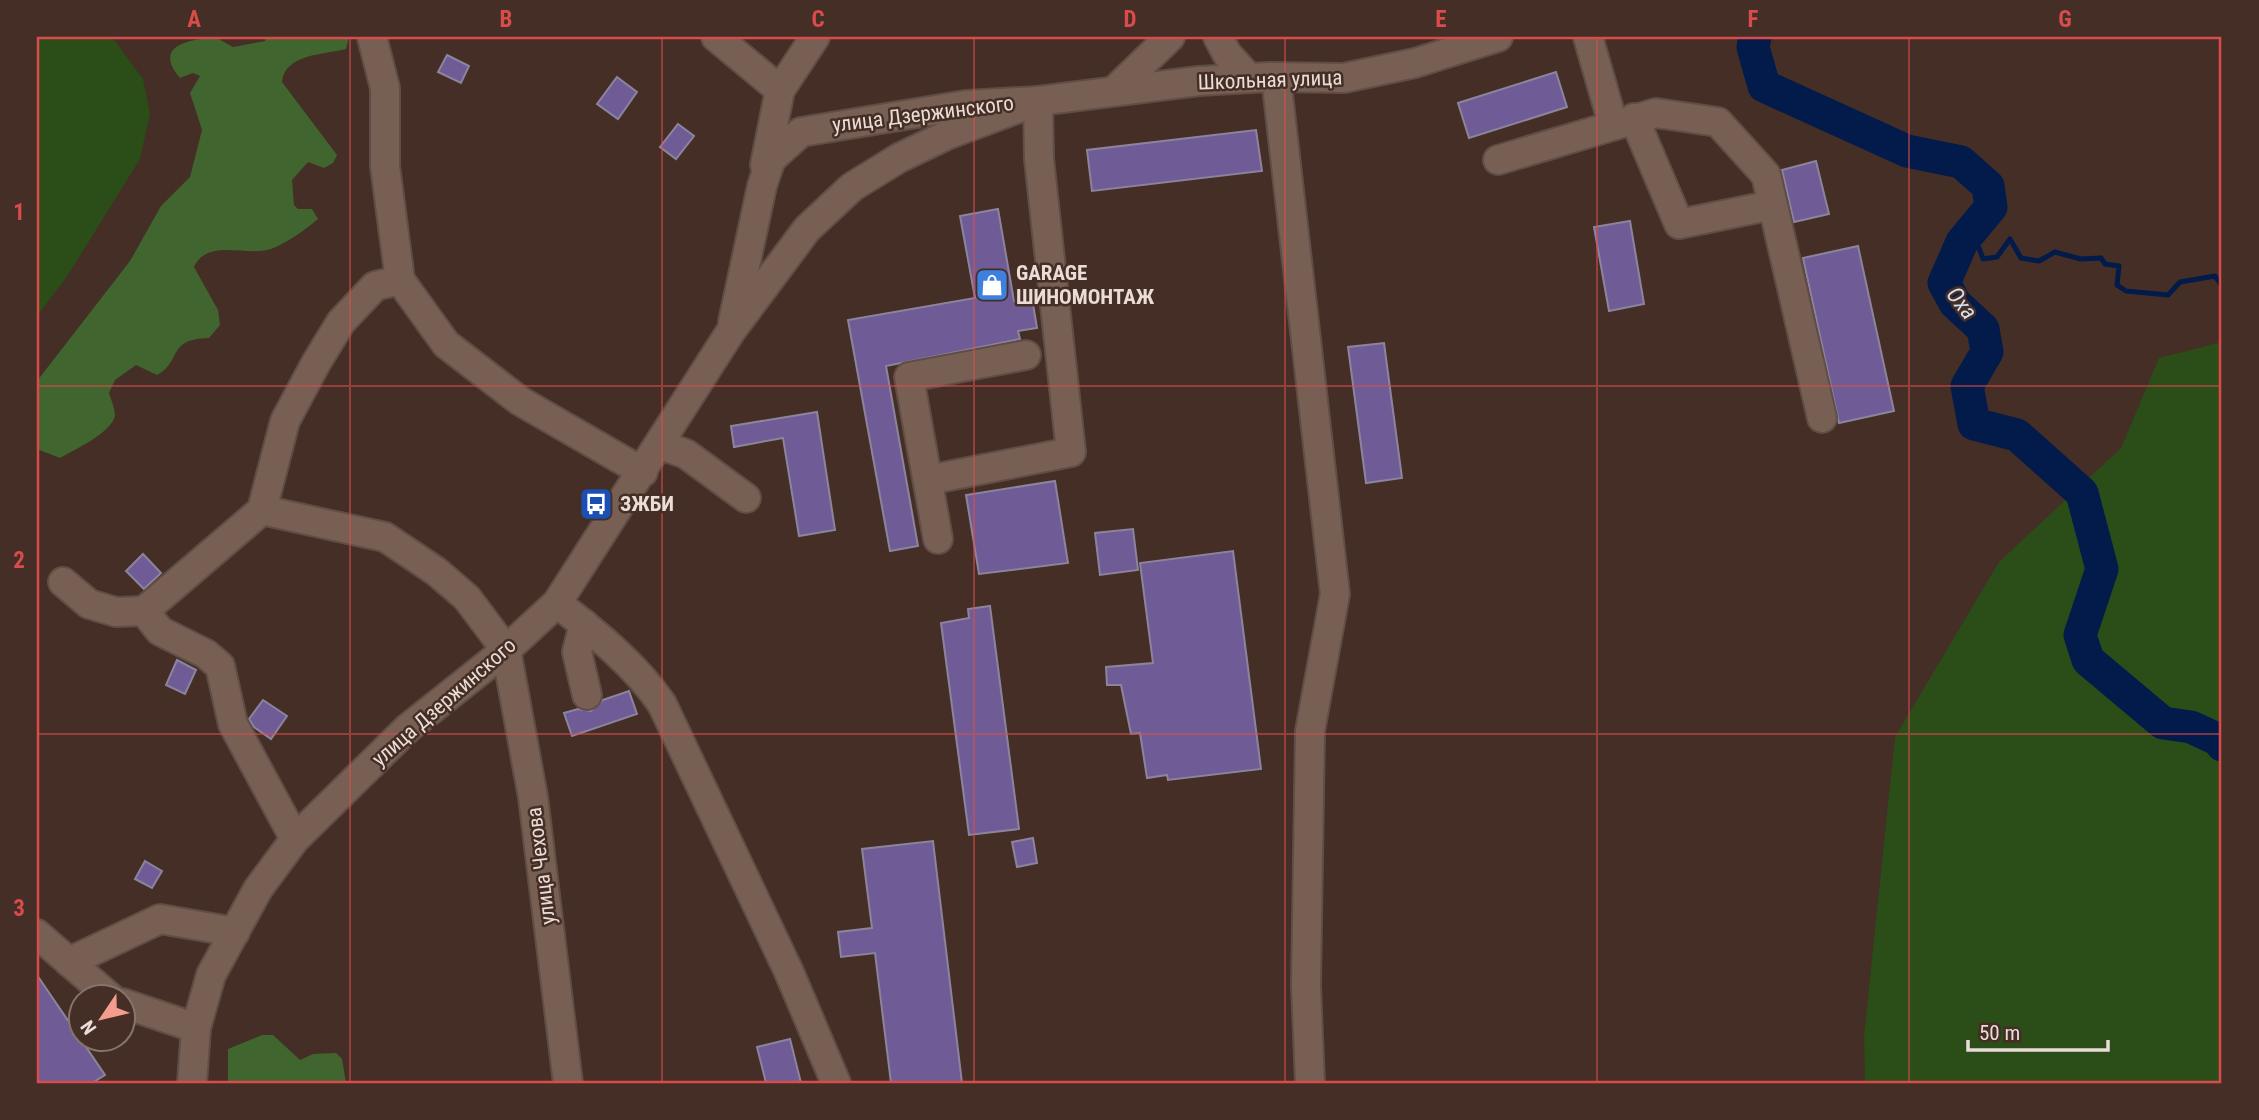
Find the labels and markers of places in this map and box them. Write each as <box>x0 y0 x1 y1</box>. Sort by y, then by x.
place label: GARAGE ШИНОМОНТАЖ <box>1016 261 1155 309</box>
shop icon: GARAGE ШИНОМОНТАЖ <box>973 266 1011 304</box>
bus stop icon: ЗЖБИ <box>577 485 615 523</box>
place label: ЗЖБИ <box>620 492 674 516</box>

